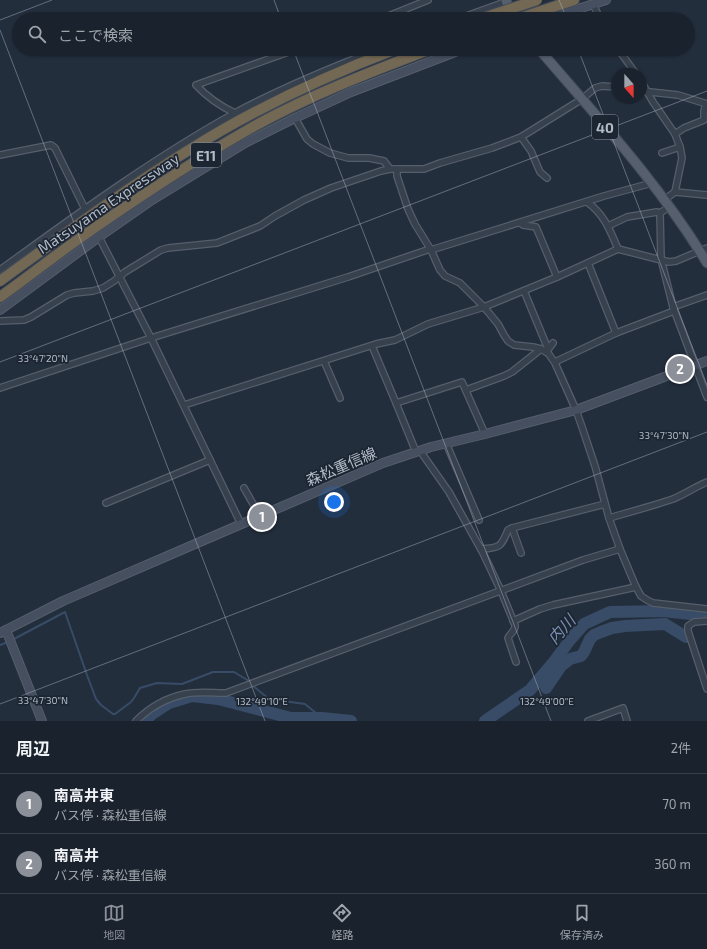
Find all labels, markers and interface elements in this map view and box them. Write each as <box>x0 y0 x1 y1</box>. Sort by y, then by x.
search box <box>12 12 695 56</box>
icon: search <box>26 23 48 45</box>
text: ここで検索 <box>58 26 133 44</box>
north arrow <box>611 68 647 104</box>
road number: 40 <box>592 115 618 139</box>
road number: E11 <box>191 143 221 167</box>
street label: Matsuyama Expressway <box>34 149 182 257</box>
text: 33°47'20"N <box>18 352 68 364</box>
pin: 2 <box>667 354 693 384</box>
text: 33°47'30"N <box>639 429 689 441</box>
street label: 森松重信線 <box>303 443 379 489</box>
your location <box>324 492 344 512</box>
pin: 1 <box>249 502 275 532</box>
water label: 内川 <box>543 609 580 647</box>
text: 33°47'30"N <box>18 694 68 706</box>
text: 132°49'10"E <box>236 695 288 707</box>
text: 132°49'00"E <box>520 695 574 707</box>
text: 周辺 <box>16 738 50 758</box>
text: 2件 <box>671 740 691 756</box>
text: 南高井東 <box>54 786 114 804</box>
text: 1 <box>26 796 32 812</box>
text: 70 m <box>662 796 691 812</box>
text: バス停 · 森松重信線 <box>54 807 167 823</box>
text: 南高井 <box>54 846 99 864</box>
text: 2 <box>25 856 33 872</box>
text: 360 m <box>654 856 691 872</box>
text: バス停 · 森松重信線 <box>54 867 167 883</box>
tab: 地図 <box>103 902 125 942</box>
tab: 経路 <box>331 902 353 942</box>
tab: 保存済み <box>560 902 604 942</box>

